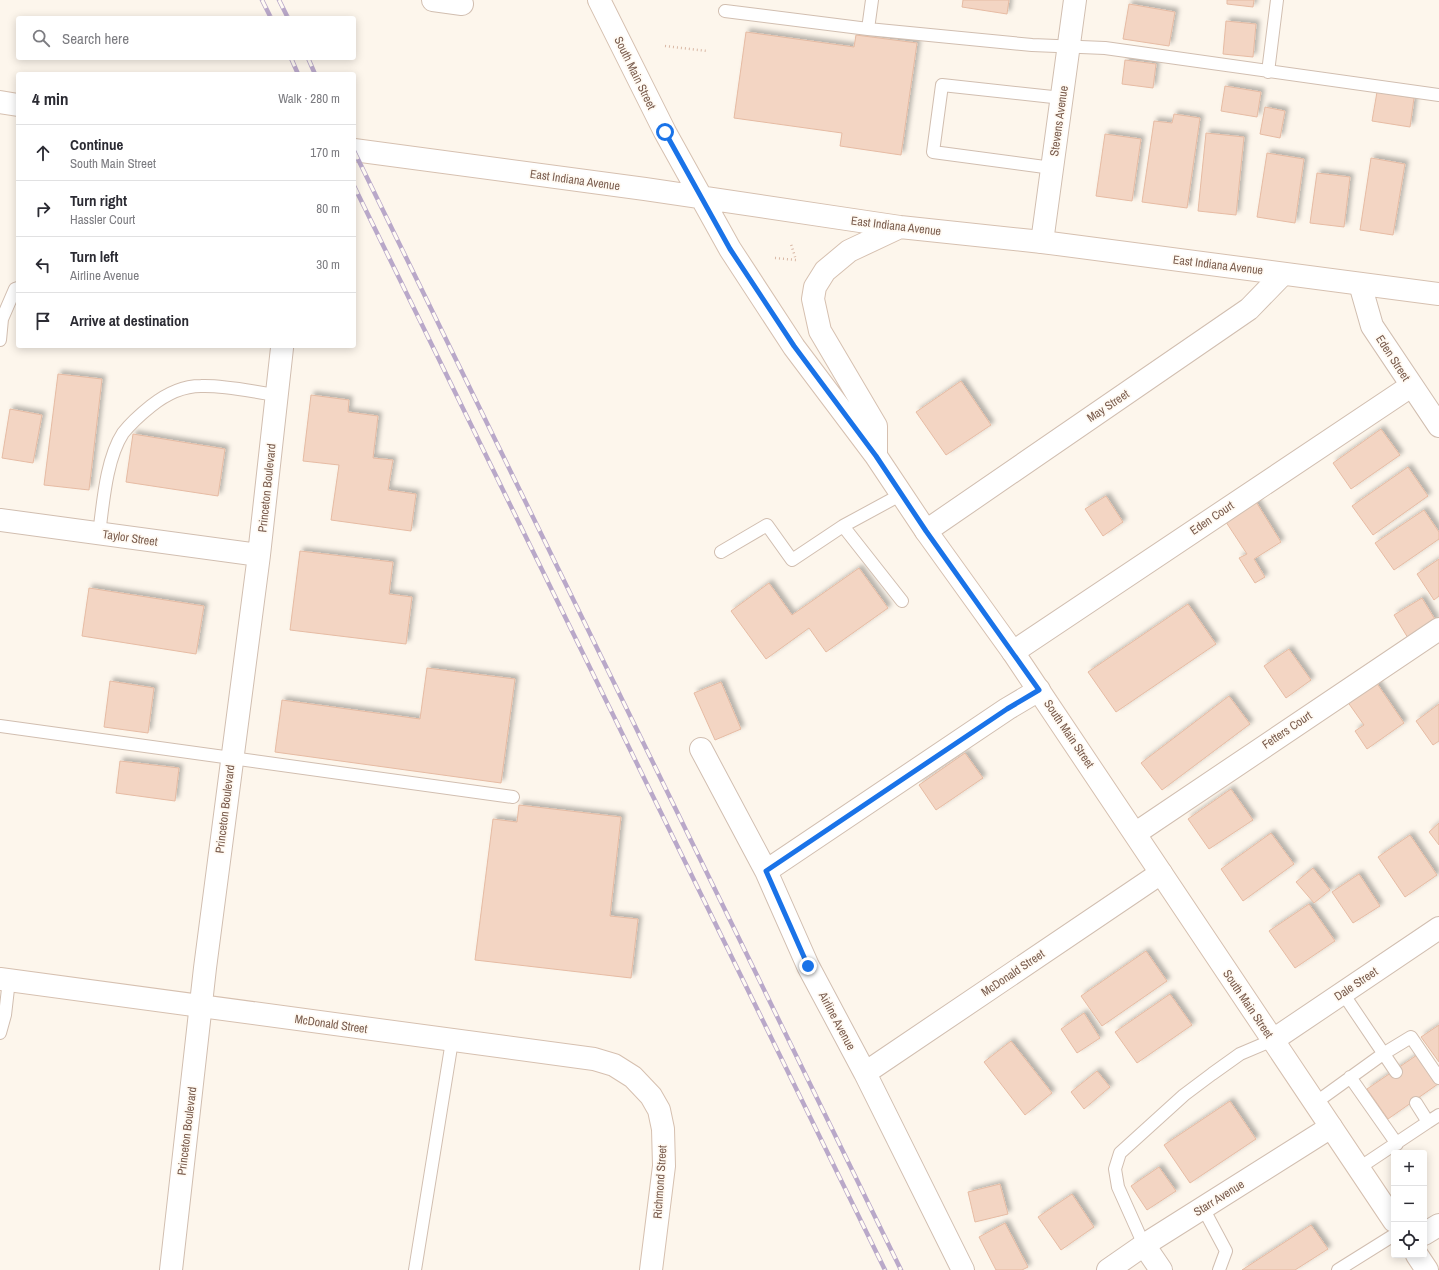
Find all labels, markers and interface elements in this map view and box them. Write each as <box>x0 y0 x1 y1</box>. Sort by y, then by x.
search box <box>16 16 356 60</box>
icon: search <box>30 27 52 49</box>
text: Search here <box>62 28 129 49</box>
street label: South Main Street <box>610 34 660 112</box>
street label: Stevens Avenue <box>1046 85 1072 157</box>
text: 4 min <box>32 87 68 110</box>
text: Walk · 280 m <box>278 90 340 107</box>
route start <box>656 123 674 141</box>
text: Continue <box>70 134 123 155</box>
icon: ahead <box>32 142 54 164</box>
text: 170 m <box>310 144 340 161</box>
text: South Main Street <box>70 155 156 172</box>
street label: East Indiana Avenue <box>529 166 621 194</box>
text: Turn right <box>70 190 127 211</box>
icon: right <box>32 198 54 220</box>
text: 80 m <box>316 200 340 217</box>
text: Hassler Court <box>70 211 135 228</box>
street label: East Indiana Avenue <box>850 213 942 239</box>
text: Turn left <box>70 246 118 267</box>
street label: East Indiana Avenue <box>1172 252 1264 278</box>
icon: left <box>32 254 54 276</box>
text: 30 m <box>316 256 340 273</box>
text: Airline Avenue <box>70 267 139 284</box>
icon: arrive <box>32 310 54 332</box>
text: Arrive at destination <box>70 310 189 331</box>
street label: Eden Street <box>1372 332 1414 384</box>
street label: May Street <box>1084 386 1132 426</box>
street label: Princeton Boulevard <box>254 443 280 533</box>
street label: Eden Court <box>1187 497 1237 539</box>
street label: Taylor Street <box>101 526 159 550</box>
street label: South Main Street <box>1040 697 1098 772</box>
street label: Fetters Court <box>1259 707 1315 753</box>
street label: Princeton Boulevard <box>212 764 238 854</box>
street label: McDonald Street <box>978 946 1048 1000</box>
route end <box>799 957 817 975</box>
street label: Dale Street <box>1331 963 1381 1004</box>
street label: South Main Street <box>1219 967 1277 1042</box>
street label: Airline Avenue <box>814 988 859 1053</box>
street label: McDonald Street <box>294 1011 369 1037</box>
street label: Princeton Boulevard <box>174 1086 200 1176</box>
street label: Richmond Street <box>649 1144 671 1219</box>
map controls <box>1391 1150 1427 1258</box>
button: + <box>1391 1150 1427 1186</box>
street label: Starr Avenue <box>1191 1176 1247 1220</box>
button: − <box>1391 1186 1427 1222</box>
button: locate <box>1391 1222 1427 1258</box>

